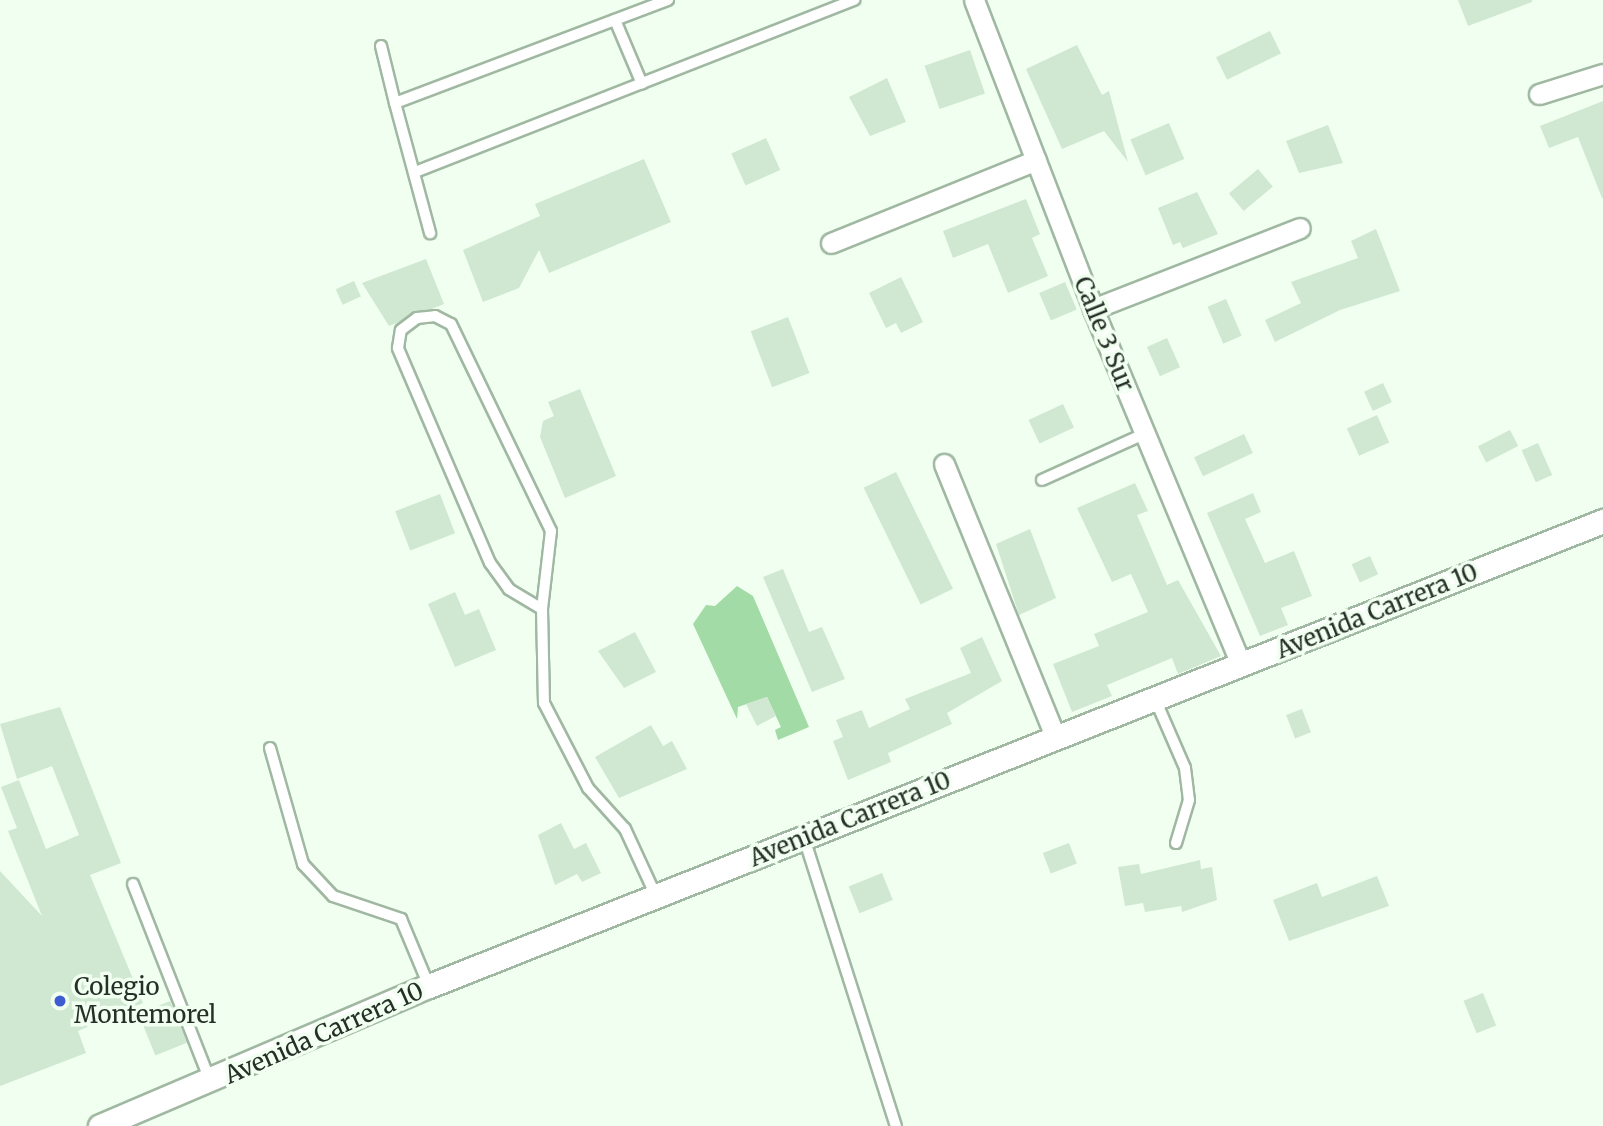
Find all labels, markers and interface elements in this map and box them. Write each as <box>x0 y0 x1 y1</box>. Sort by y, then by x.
street label: Calle 3 Sur <box>1068 272 1140 396</box>
street label: Avenida Carrera 10 <box>1272 557 1482 665</box>
street label: Avenida Carrera 10 <box>745 765 955 873</box>
place label: Colegio Montemorel <box>74 973 216 1029</box>
street label: Avenida Carrera 10 <box>220 976 428 1090</box>
marker: Colegio Montemorel <box>52 993 68 1009</box>

